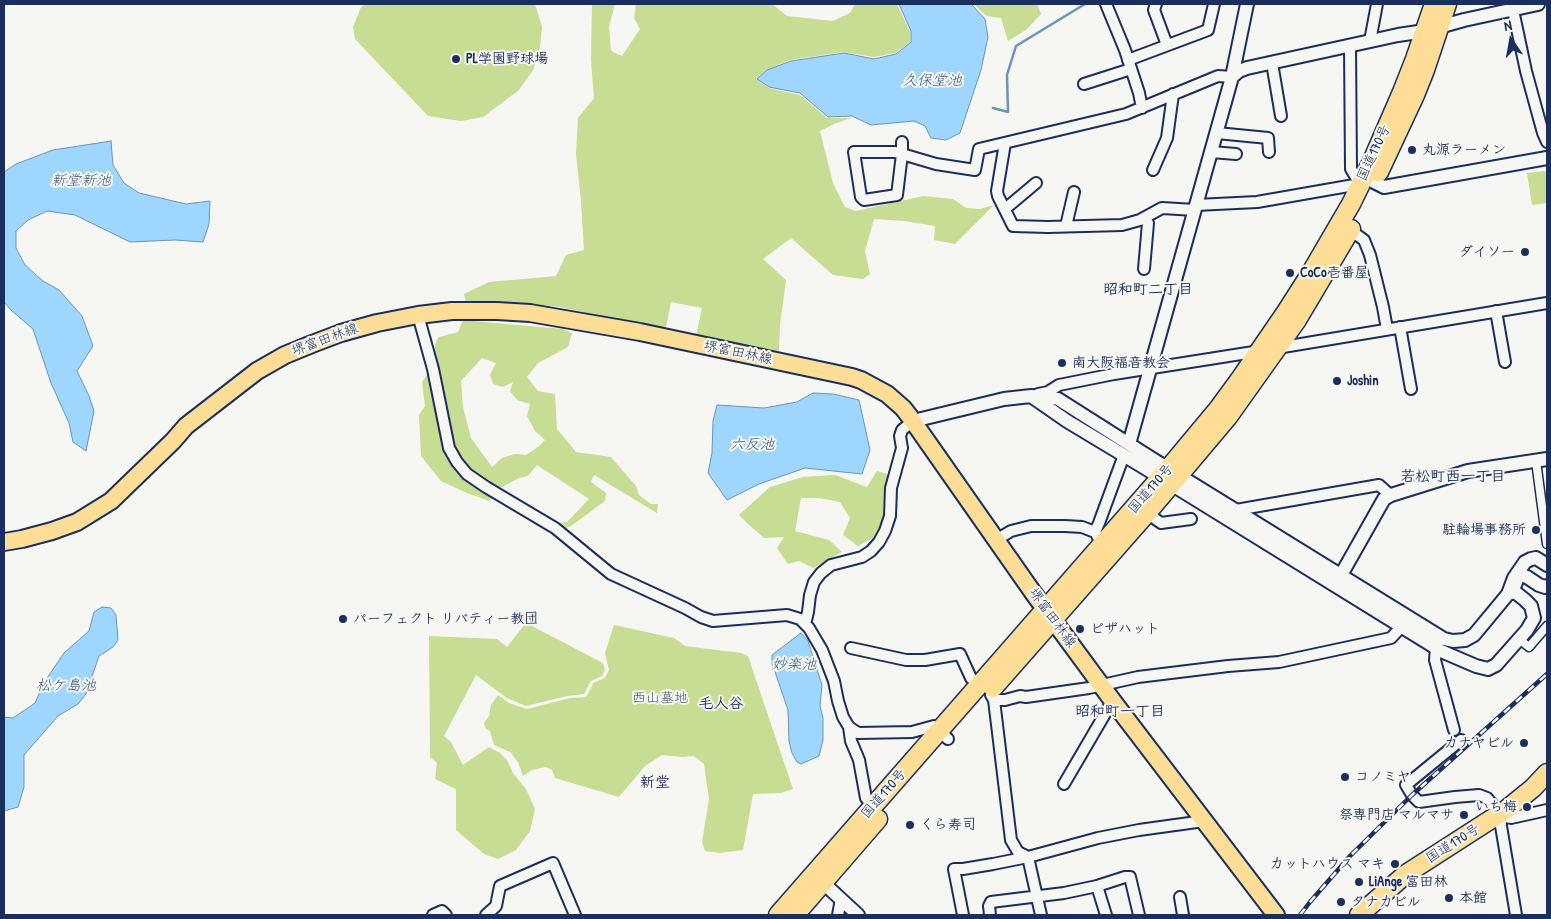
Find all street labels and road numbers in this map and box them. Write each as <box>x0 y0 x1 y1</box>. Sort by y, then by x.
street label: 国道170号 <box>1354 122 1394 184</box>
street label: 堺富田林線 <box>289 320 361 360</box>
street label: 堺富田林線 <box>702 338 774 368</box>
street label: 国道170号 <box>1125 461 1177 517</box>
street label: 堺富田林線 <box>1025 585 1079 651</box>
street label: 国道170号 <box>858 766 910 822</box>
street label: 国道170号 <box>1423 821 1483 867</box>

